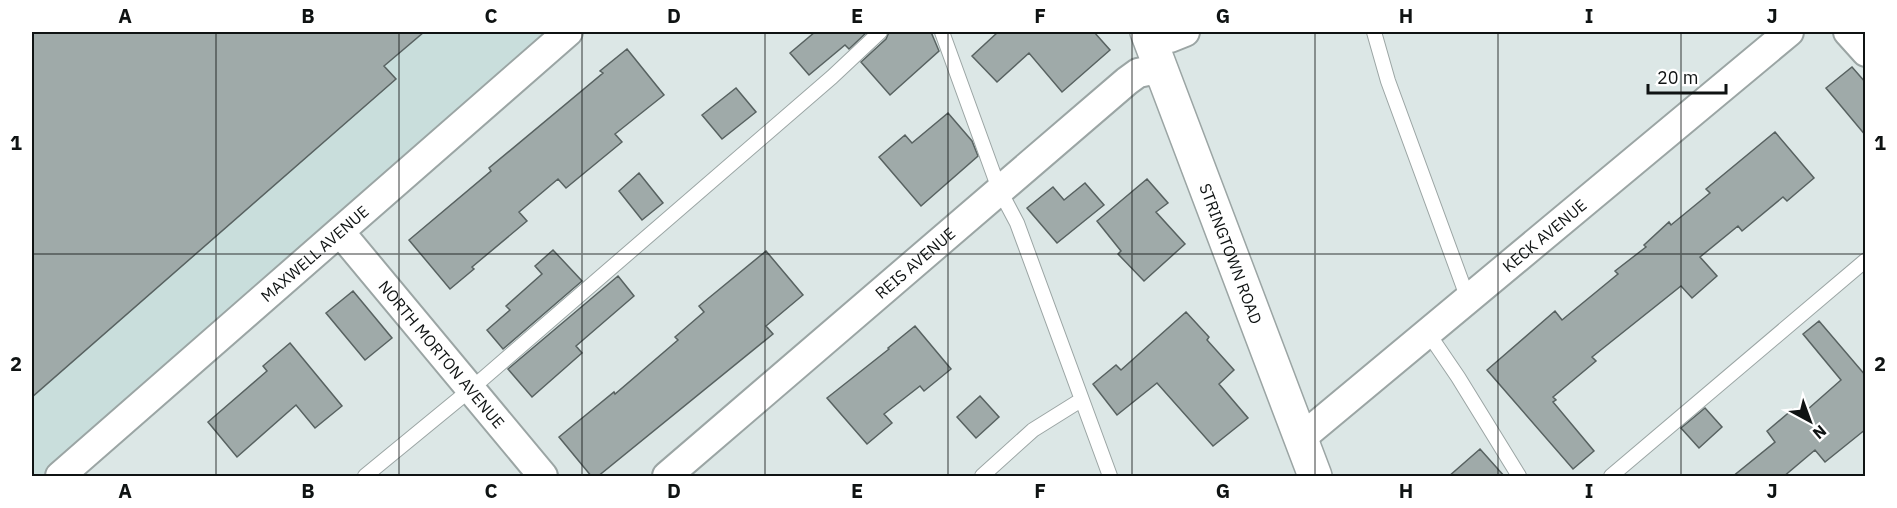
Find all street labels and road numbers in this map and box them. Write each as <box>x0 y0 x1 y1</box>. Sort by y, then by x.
street label: STRINGTOWN ROAD <box>1195 181 1266 327</box>
street label: KECK AVENUE <box>1498 195 1591 276</box>
street label: MAXWELL AVENUE <box>256 201 373 306</box>
street label: REIS AVENUE <box>871 223 959 303</box>
street label: NORTH MORTON AVENUE <box>374 276 509 432</box>

